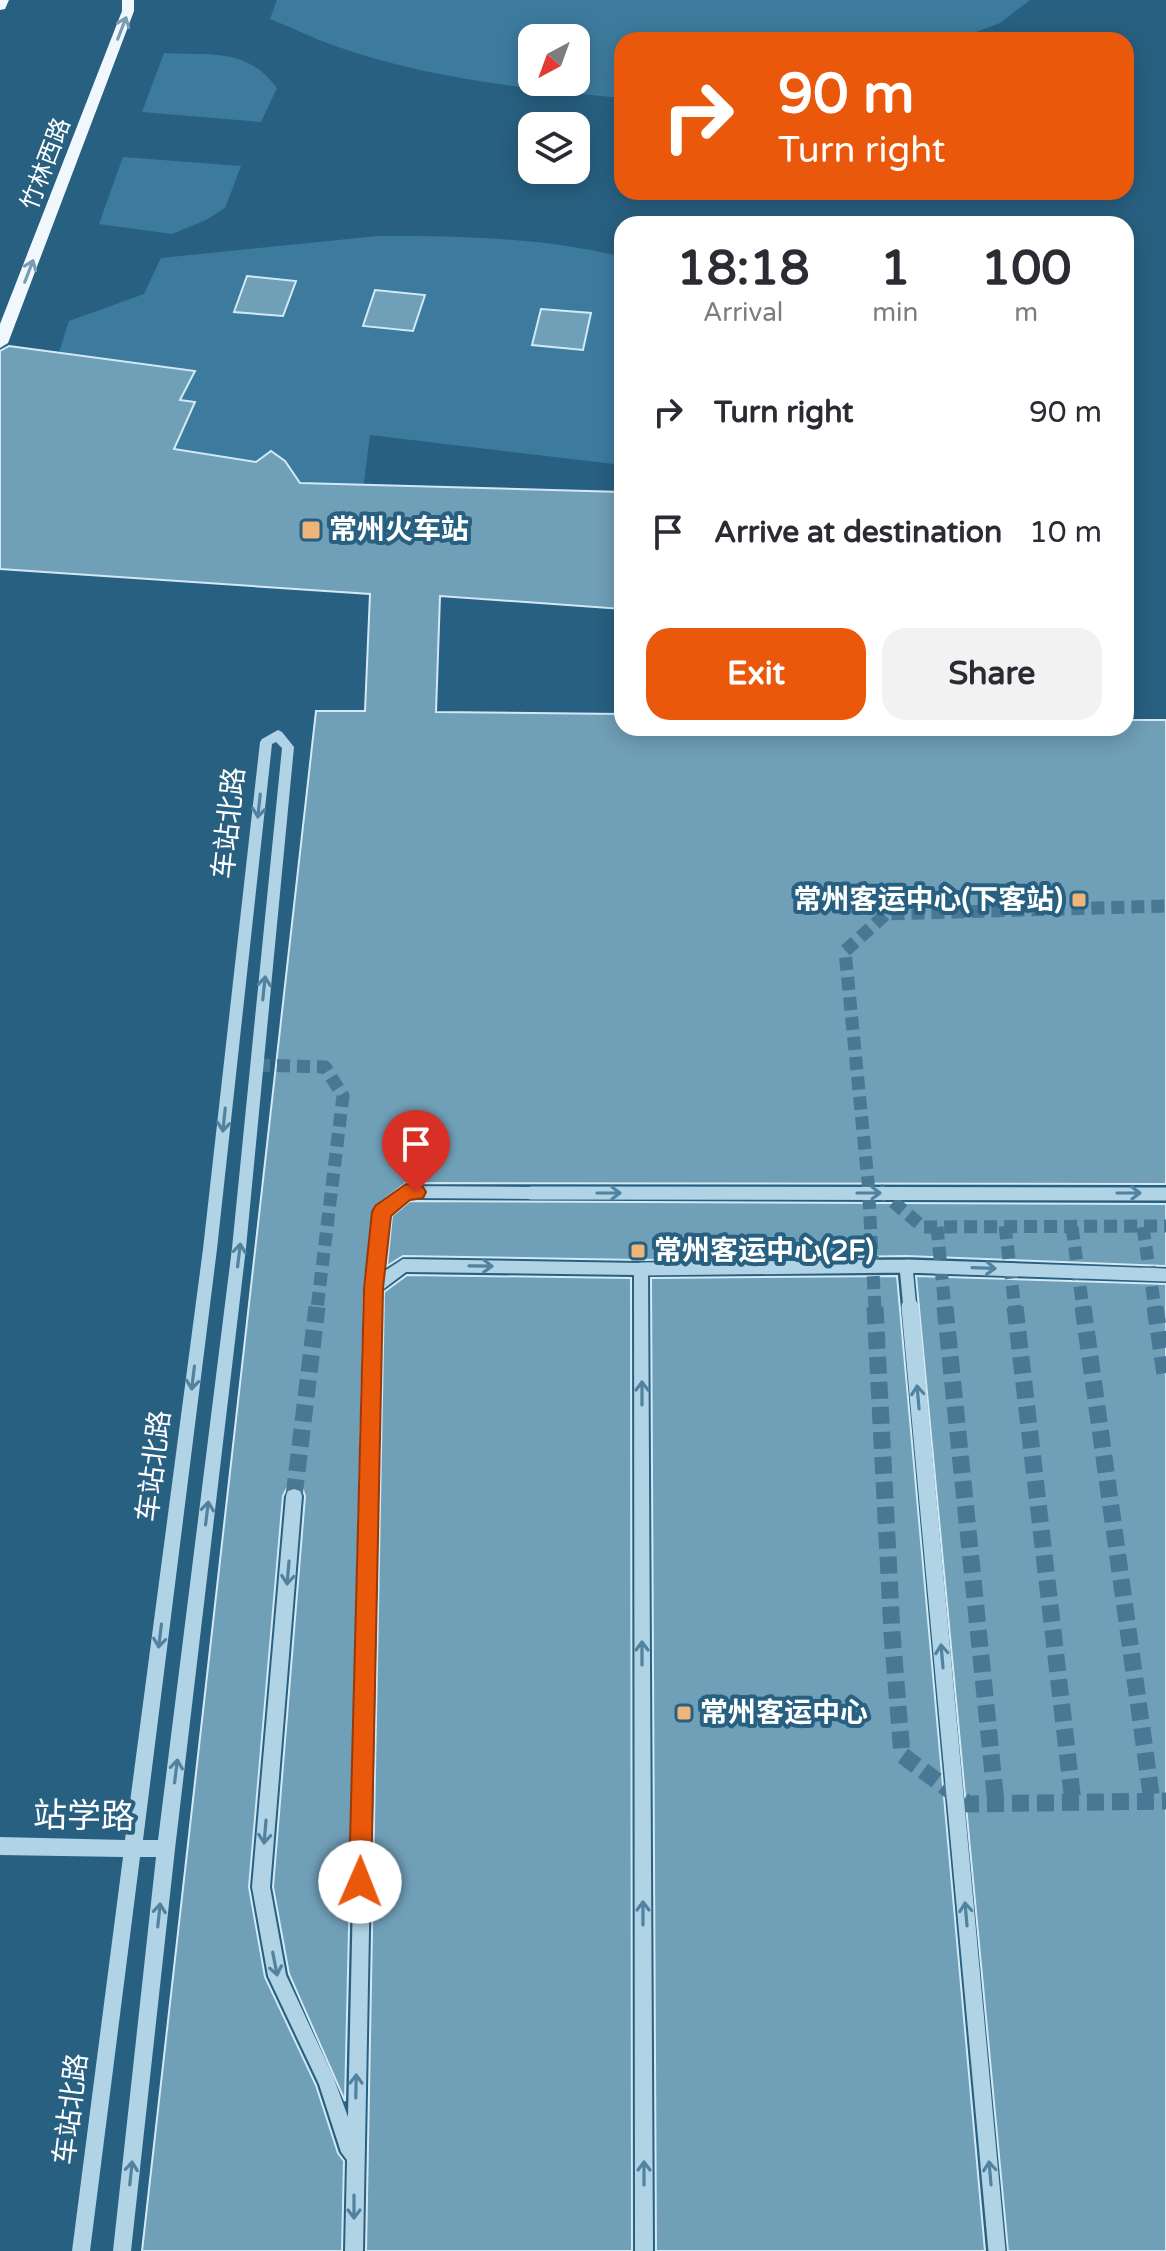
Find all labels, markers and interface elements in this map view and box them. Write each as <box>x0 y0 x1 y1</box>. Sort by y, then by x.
one-way arrow <box>116 16 130 41</box>
north arrow <box>518 24 590 96</box>
map controls <box>518 24 590 184</box>
text: 90 m <box>778 61 914 128</box>
icon: right <box>646 64 750 168</box>
button: layers <box>518 112 590 184</box>
street label: 竹林西路 <box>15 114 77 214</box>
text: Turn right <box>778 129 945 172</box>
text: 18:18 <box>677 240 810 298</box>
text: 1 <box>880 240 910 298</box>
text: 100 <box>981 240 1071 298</box>
one-way arrow <box>23 259 37 284</box>
text: Arrival <box>703 297 783 328</box>
text: min <box>872 297 918 328</box>
text: m <box>1014 297 1038 328</box>
icon: right <box>646 390 690 434</box>
text: Turn right <box>714 394 854 431</box>
text: 90 m <box>1029 394 1102 431</box>
icon: arrive <box>646 510 690 554</box>
place label: 常州火车站 <box>329 513 469 547</box>
text: Arrive at destination <box>714 514 1002 551</box>
text: 10 m <box>1029 514 1102 551</box>
marker: 常州火车站 <box>300 519 322 541</box>
button: Exit <box>646 628 866 720</box>
button: Share <box>882 628 1102 720</box>
street label: 车站北路 <box>206 766 252 880</box>
one-way arrow <box>251 792 266 819</box>
place label: 常州客运中心(下客站) <box>794 883 1063 917</box>
marker: 常州客运中心(下客站) <box>1070 891 1088 909</box>
one-way arrow <box>257 975 272 1002</box>
one-way arrow <box>217 1106 232 1133</box>
pin <box>382 1110 450 1192</box>
icon: arrive <box>394 1122 438 1166</box>
one-way arrow <box>595 1185 622 1201</box>
one-way arrow <box>855 1185 882 1201</box>
one-way arrow <box>1115 1185 1142 1201</box>
place label: 常州客运中心(2F) <box>654 1234 874 1268</box>
one-way arrow <box>231 1242 246 1269</box>
marker: 常州客运中心(2F) <box>629 1242 647 1260</box>
one-way arrow <box>467 1259 494 1274</box>
one-way arrow <box>970 1261 997 1276</box>
one-way arrow <box>186 1364 201 1391</box>
one-way arrow <box>634 1380 650 1407</box>
one-way arrow <box>910 1384 925 1411</box>
street label: 车站北路 <box>130 1408 178 1524</box>
one-way arrow <box>200 1501 215 1526</box>
one-way arrow <box>280 1559 295 1586</box>
one-way arrow <box>152 1623 167 1648</box>
one-way arrow <box>634 1640 650 1667</box>
one-way arrow <box>934 1643 949 1669</box>
place label: 常州客运中心 <box>700 1696 868 1730</box>
marker: 常州客运中心 <box>675 1704 693 1722</box>
one-way arrow <box>168 1758 183 1785</box>
street label: 站学路 <box>33 1796 135 1838</box>
one-way arrow <box>258 1819 273 1845</box>
position arrow <box>318 1840 402 1924</box>
one-way arrow <box>635 1900 651 1927</box>
one-way arrow <box>152 1902 167 1929</box>
one-way arrow <box>958 1902 973 1928</box>
one-way arrow <box>268 1950 283 1976</box>
street label: 车站北路 <box>47 2051 95 2167</box>
one-way arrow <box>348 2073 363 2100</box>
one-way arrow <box>636 2160 652 2187</box>
one-way arrow <box>982 2160 997 2187</box>
one-way arrow <box>123 2161 138 2187</box>
one-way arrow <box>346 2193 362 2220</box>

